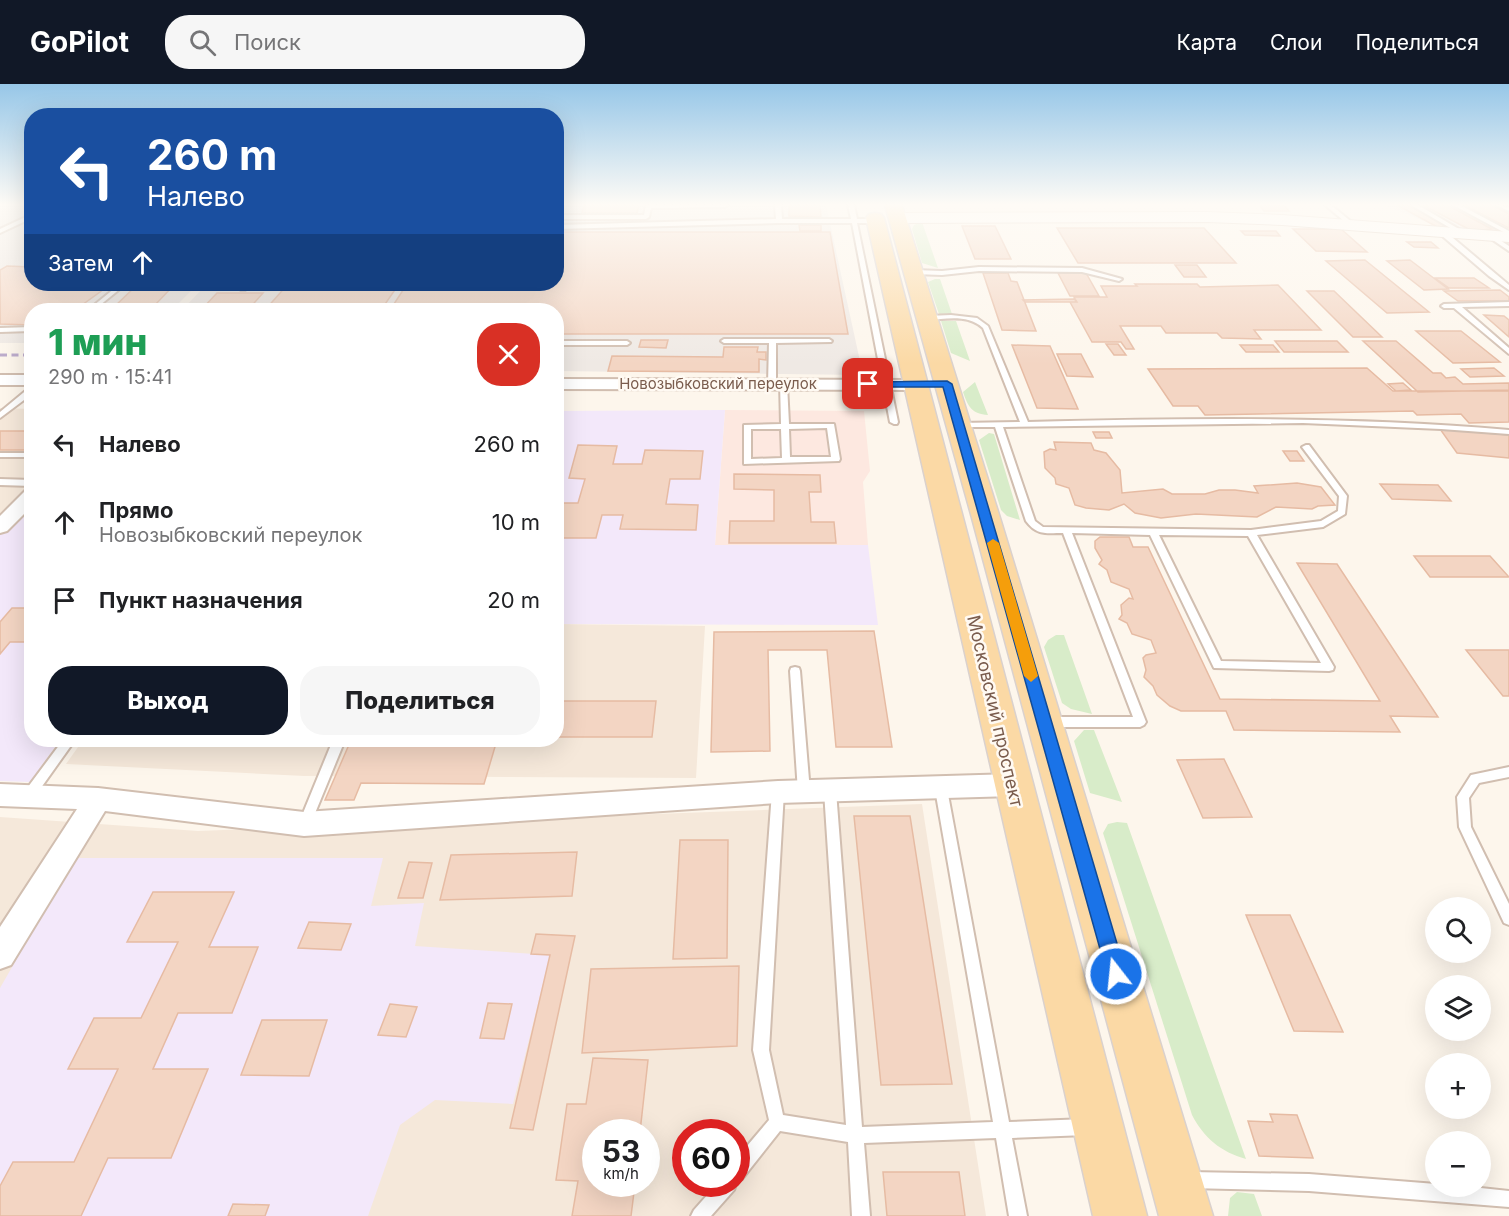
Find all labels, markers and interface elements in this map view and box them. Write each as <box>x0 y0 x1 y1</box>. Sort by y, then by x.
search box <box>165 15 585 69</box>
text: GoPilot <box>30 25 129 59</box>
icon: search <box>186 26 219 59</box>
text: Поиск <box>234 29 301 55</box>
text: Карта <box>1177 30 1237 55</box>
text: Слои <box>1270 30 1322 55</box>
text: Поделиться <box>1355 30 1479 55</box>
text: 260 m <box>147 129 277 180</box>
icon: left <box>48 132 126 210</box>
text: Налево <box>147 180 245 213</box>
icon: ahead <box>126 246 159 279</box>
text: Затем <box>48 250 114 276</box>
text: 1 мин <box>48 320 147 364</box>
button: close <box>477 323 540 386</box>
pin <box>842 358 893 409</box>
text: 290 m · 15:41 <box>48 365 172 389</box>
icon: arrive <box>851 367 884 400</box>
street label: Новозыбковский переулок <box>619 374 817 393</box>
icon: left <box>48 428 81 461</box>
text: Налево <box>99 431 181 457</box>
text: 260 m <box>474 431 540 457</box>
text: Прямо <box>99 497 173 523</box>
icon: ahead <box>48 506 81 539</box>
text: 10 m <box>492 509 540 535</box>
text: Новозыбковский переулок <box>99 523 362 547</box>
icon: arrive <box>48 584 81 617</box>
text: Пункт назначения <box>99 587 303 613</box>
text: 20 m <box>487 587 540 613</box>
street label: Московский проспект <box>963 613 1028 809</box>
button: Выход <box>48 666 288 735</box>
button: Поделиться <box>300 666 540 735</box>
map controls <box>1425 897 1491 1197</box>
button: search <box>1425 897 1491 963</box>
position arrow <box>1084 942 1148 1006</box>
button: layers <box>1425 975 1491 1041</box>
button: + <box>1425 1053 1491 1119</box>
speed limit sign: 60 <box>672 1119 750 1197</box>
button: − <box>1425 1131 1491 1197</box>
text: 53 <box>602 1133 640 1169</box>
text: km/h <box>603 1164 639 1183</box>

